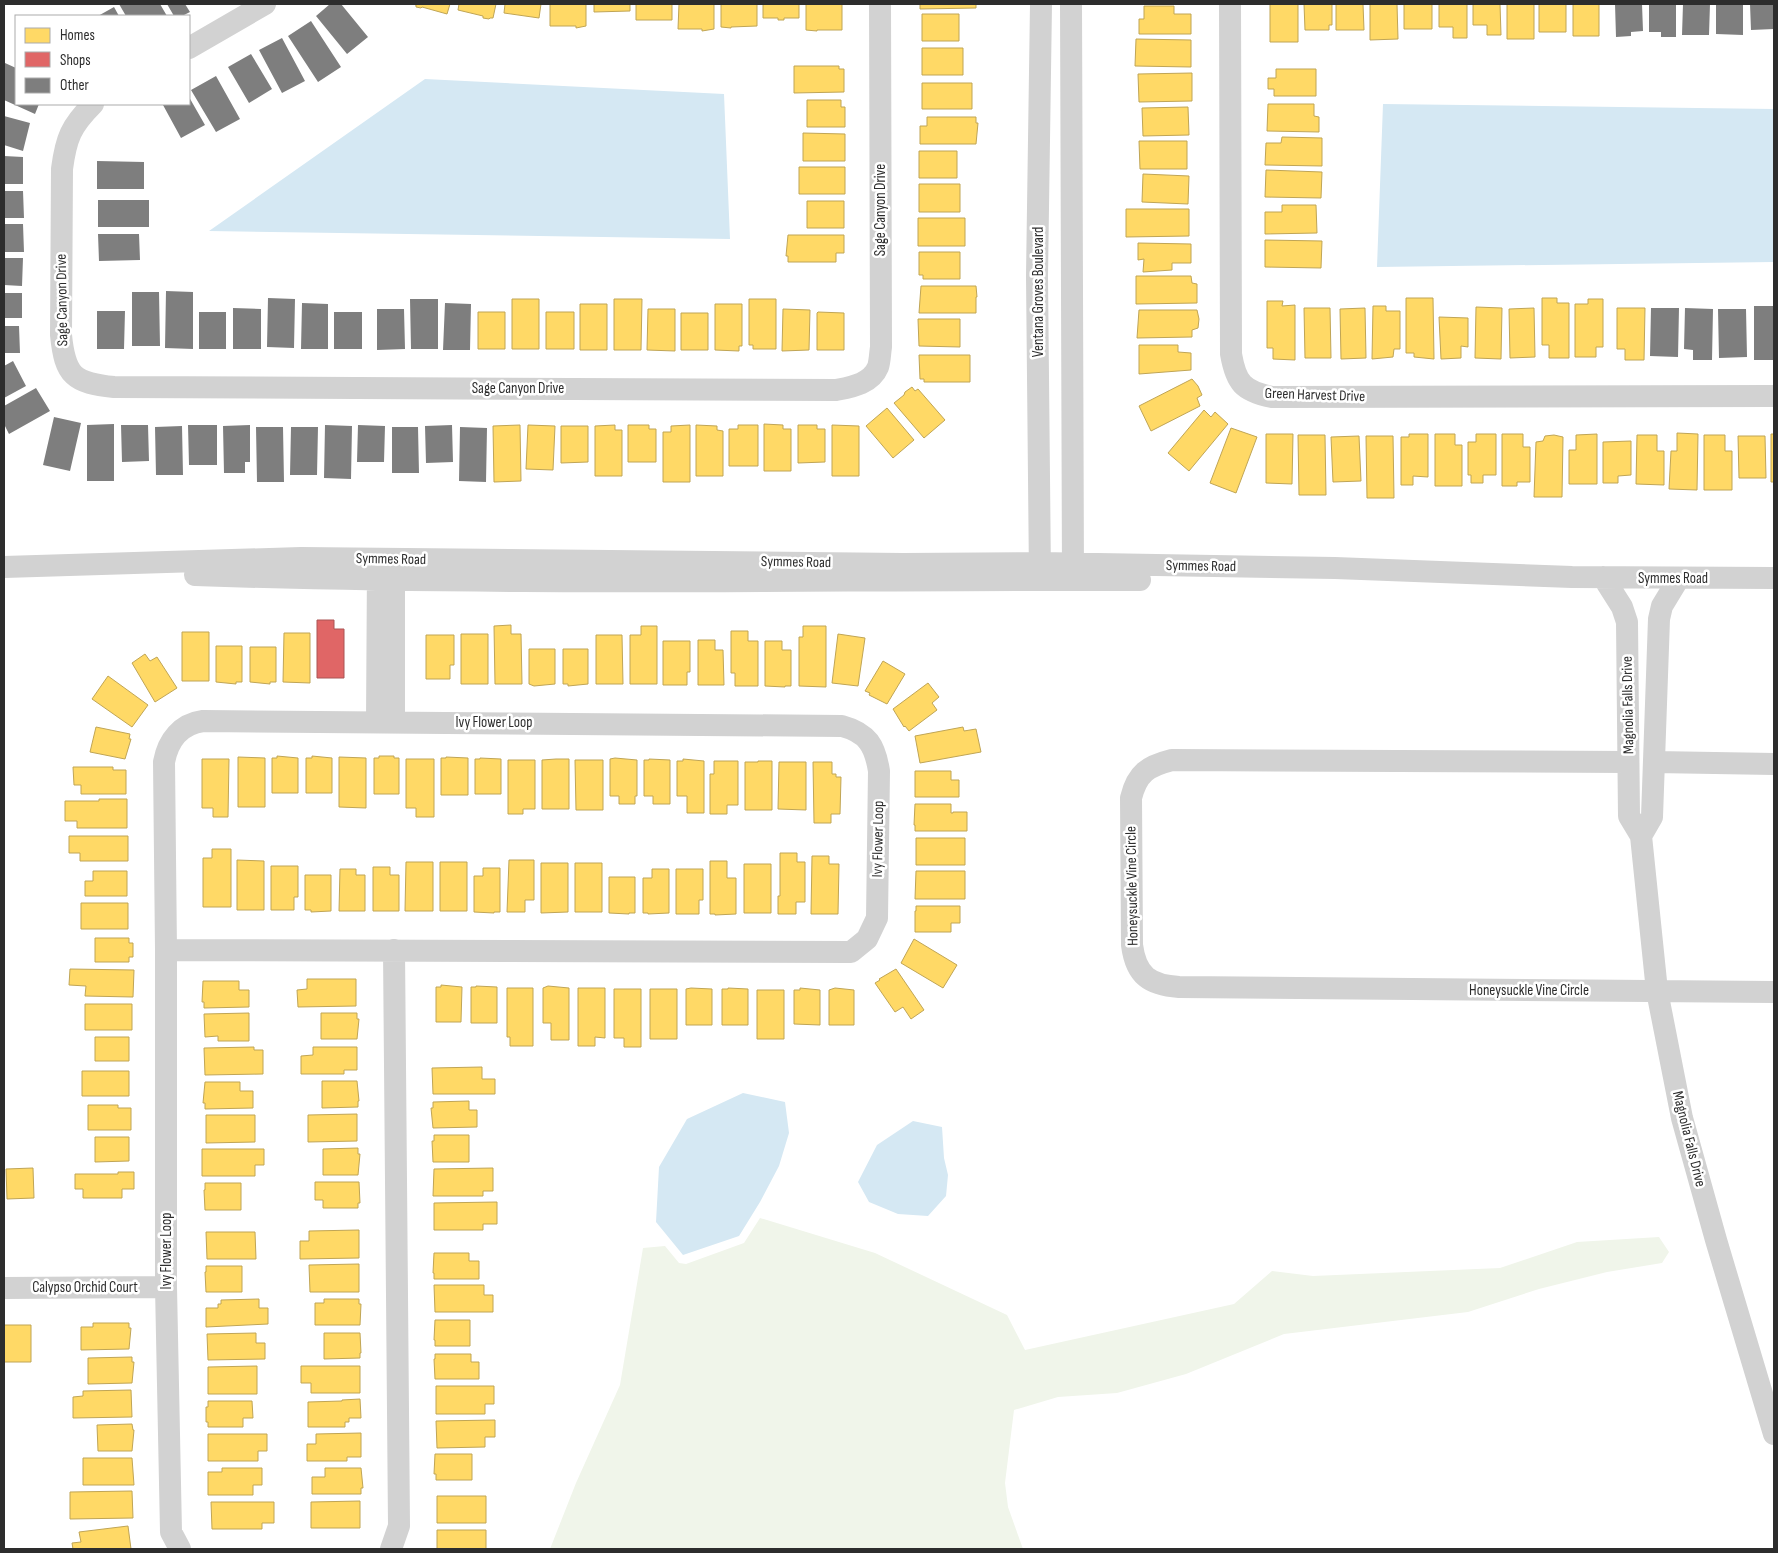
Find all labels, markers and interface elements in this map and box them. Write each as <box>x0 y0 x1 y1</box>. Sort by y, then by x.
legend <box>15 15 190 105</box>
text: Homes <box>60 26 95 45</box>
text: Shops <box>60 51 91 70</box>
text: Other <box>60 76 89 95</box>
street label: Sage Canyon Drive <box>871 164 890 256</box>
street label: Ventana Groves Boulevard <box>1029 227 1048 357</box>
street label: Sage Canyon Drive <box>52 254 72 346</box>
street label: Sage Canyon Drive <box>472 379 564 398</box>
street label: Green Harvest Drive <box>1264 384 1366 406</box>
street label: Symmes Road <box>356 549 426 569</box>
street label: Symmes Road <box>761 552 831 572</box>
street label: Symmes Road <box>1166 556 1236 576</box>
street label: Symmes Road <box>1638 569 1708 588</box>
street label: Magnolia Falls Drive <box>1618 656 1638 754</box>
street label: Ivy Flower Loop <box>456 713 532 732</box>
street label: Ivy Flower Loop <box>868 800 888 878</box>
street label: Honeysuckle Vine Circle <box>1121 826 1143 946</box>
street label: Honeysuckle Vine Circle <box>1469 981 1589 1000</box>
street label: Magnolia Falls Drive <box>1668 1089 1710 1189</box>
street label: Ivy Flower Loop <box>157 1213 176 1289</box>
street label: Calypso Orchid Court <box>32 1278 138 1297</box>

